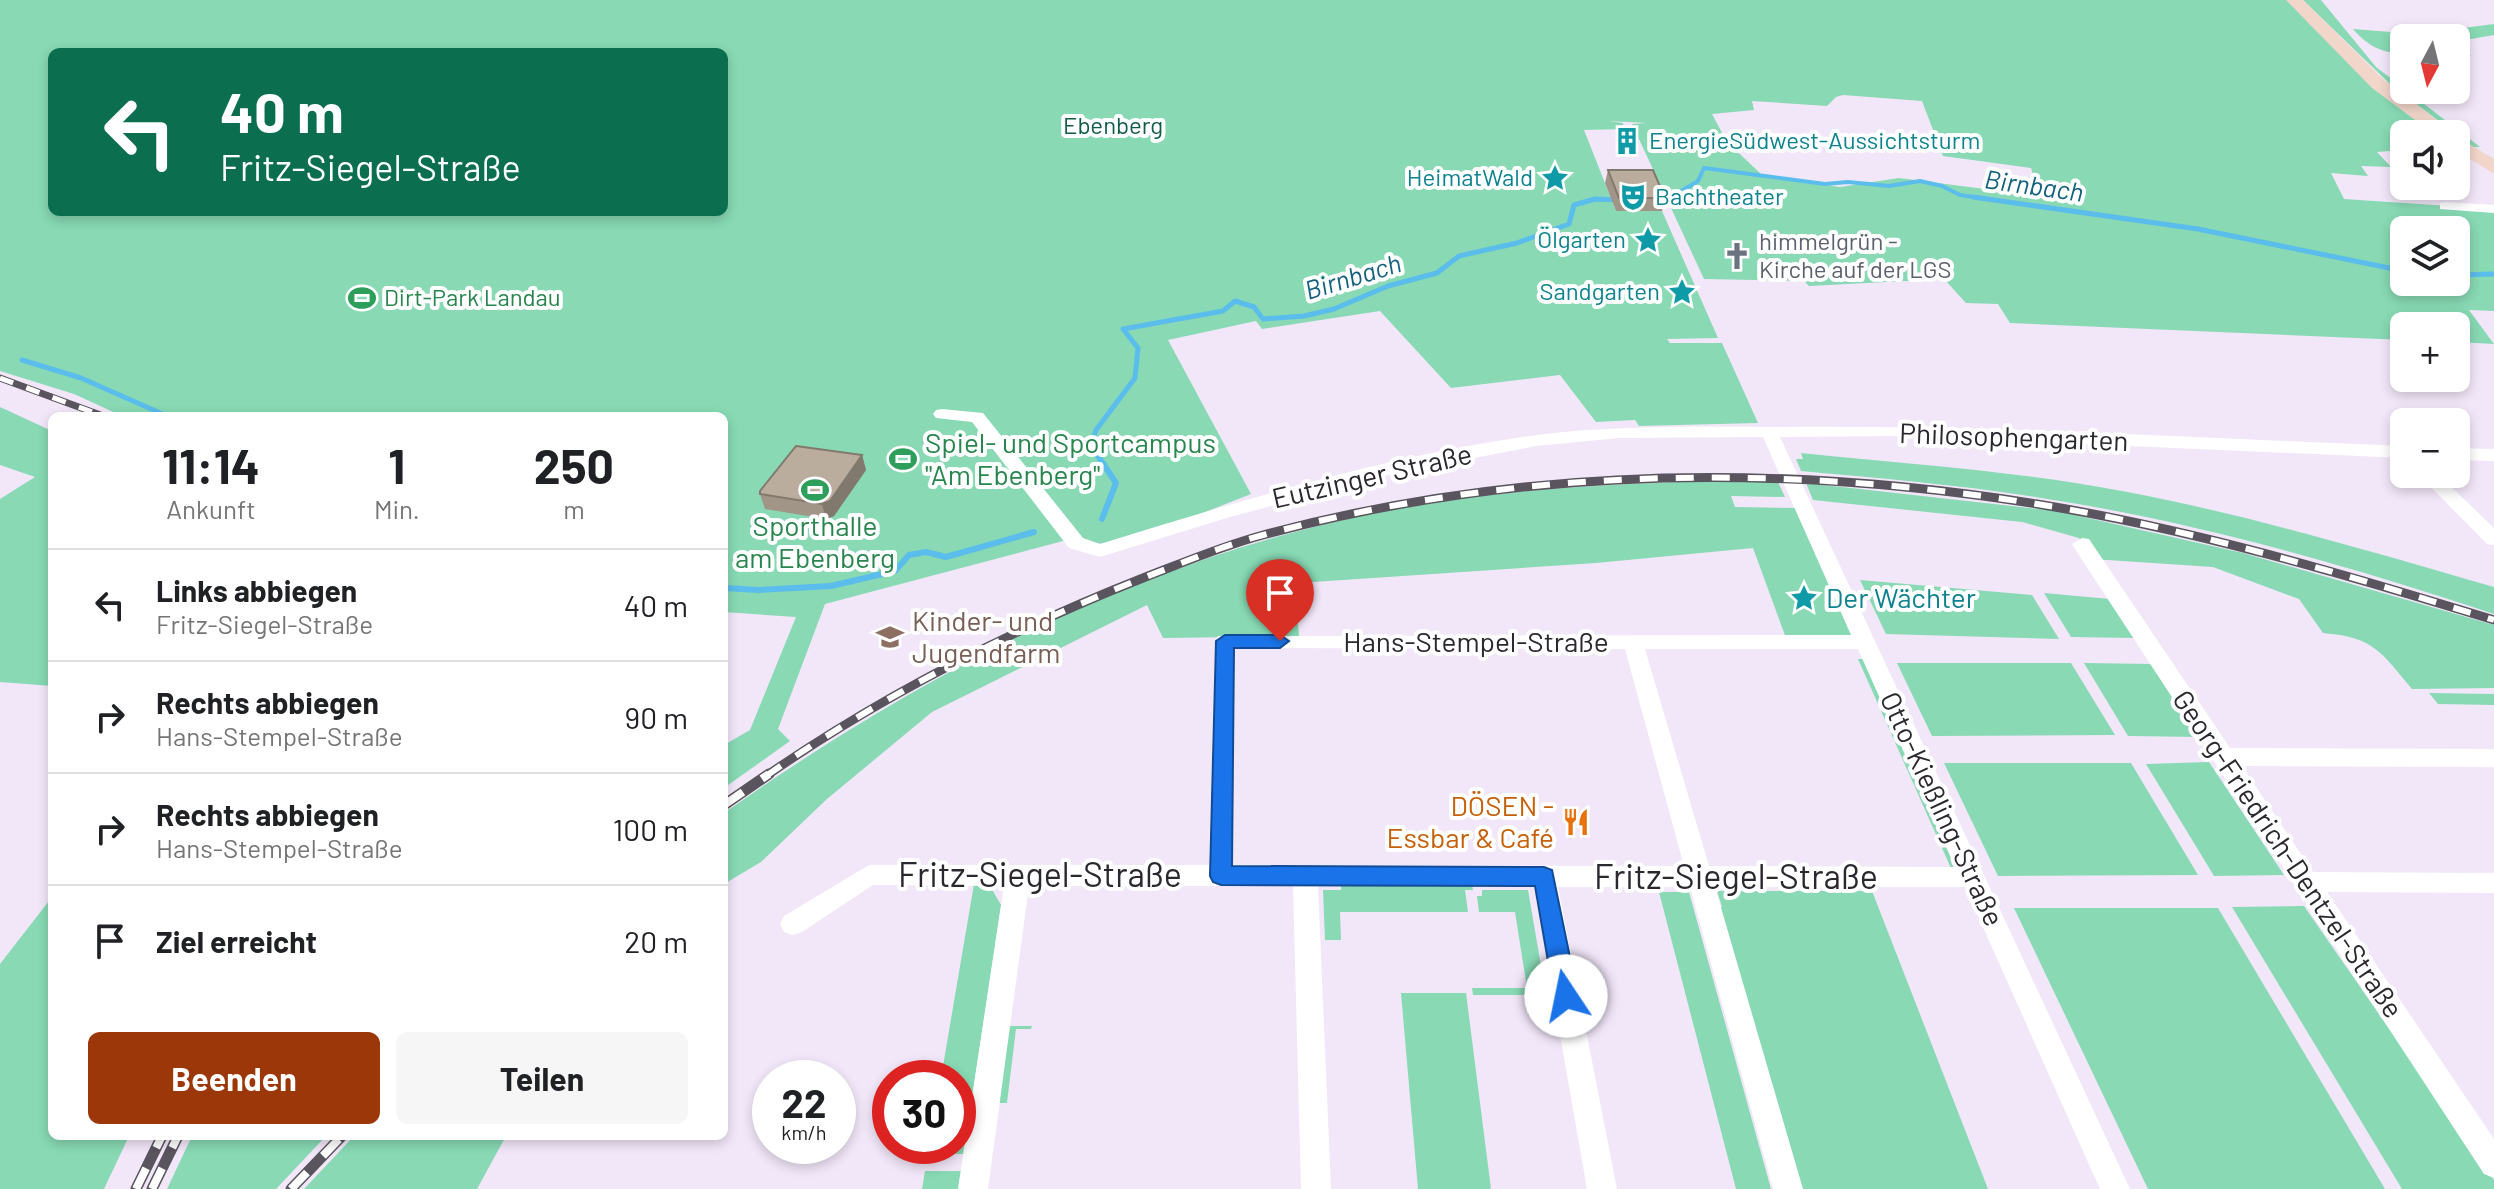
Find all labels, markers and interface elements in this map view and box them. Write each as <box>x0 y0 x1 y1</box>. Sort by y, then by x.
north arrow <box>2390 24 2470 104</box>
map controls <box>2390 24 2470 488</box>
text: 40 m <box>220 77 344 144</box>
icon: left <box>88 80 192 184</box>
park label: Ebenberg <box>1063 110 1163 139</box>
button: sound <box>2390 120 2470 200</box>
place label: EnergieSüdwest-Aussichtsturm <box>1649 125 1980 154</box>
building icon: EnergieSüdwest-Aussichtsturm <box>1612 126 1642 156</box>
text: Fritz-Siegel-Straße <box>220 145 521 188</box>
place label: HeimatWald <box>1407 162 1533 191</box>
water label: Birnbach <box>1983 162 2085 207</box>
place icon: HeimatWald <box>1540 163 1570 193</box>
place label: Bachtheater <box>1655 181 1784 210</box>
theatre icon: Bachtheater <box>1618 182 1648 212</box>
button: layers <box>2390 216 2470 296</box>
place label: Ölgarten <box>1537 224 1626 253</box>
place icon: Ölgarten <box>1633 225 1663 255</box>
place label: himmelgrün - Kirche auf der LGS <box>1759 226 1951 283</box>
church icon: himmelgrün - Kirche auf der LGS <box>1722 241 1752 271</box>
water label: Birnbach <box>1301 246 1405 305</box>
place label: Sandgarten <box>1540 276 1660 305</box>
place icon: Sandgarten <box>1667 277 1697 307</box>
place label: Dirt-Park Landau <box>384 282 561 311</box>
sports icon: Dirt-Park Landau <box>347 283 377 313</box>
button: + <box>2390 312 2470 392</box>
button: − <box>2390 408 2470 488</box>
street label: Philosophengarten <box>1899 415 2129 457</box>
place label: Spiel- und Sportcampus "Am Ebenberg" <box>925 425 1216 491</box>
text: 11:14 <box>162 436 260 494</box>
text: 1 <box>388 436 405 494</box>
text: 250 <box>534 436 614 494</box>
street label: Eutzinger Straße <box>1269 436 1475 515</box>
sports icon: Spiel- und Sportcampus "Am Ebenberg" <box>888 444 918 474</box>
sports icon: Sporthalle am Ebenberg <box>800 475 830 505</box>
text: Ankunft <box>166 493 256 524</box>
text: Min. <box>374 493 420 524</box>
text: m <box>563 493 585 524</box>
place label: Sporthalle am Ebenberg <box>735 508 895 574</box>
pin <box>1246 559 1314 641</box>
icon: arrive <box>1258 571 1302 615</box>
text: Links abbiegen <box>156 572 357 608</box>
place label: Der Wächter <box>1826 580 1976 614</box>
icon: left <box>88 583 132 627</box>
place icon: Der Wächter <box>1789 583 1819 613</box>
text: 40 m <box>624 587 688 623</box>
place label: Kinder- und Jugendfarm <box>912 603 1060 669</box>
text: Fritz-Siegel-Straße <box>156 608 373 639</box>
school or university icon: Kinder- und Jugendfarm <box>875 622 905 652</box>
street label: Hans-Stempel-Straße <box>1343 624 1609 658</box>
street label: Georg-Friedrich-Dentzel-Straße <box>2166 683 2411 1024</box>
text: Rechts abbiegen <box>156 684 379 720</box>
street label: Otto-Kießling-Straße <box>1874 686 2012 931</box>
icon: right <box>88 695 132 739</box>
text: 90 m <box>625 699 688 735</box>
text: Hans-Stempel-Straße <box>156 720 403 751</box>
place label: DÖSEN - Essbar & Café <box>1387 788 1554 854</box>
text: Rechts abbiegen <box>156 796 379 832</box>
icon: right <box>88 807 132 851</box>
restaurant icon: DÖSEN - Essbar & Café <box>1561 807 1591 837</box>
text: 100 m <box>613 811 688 847</box>
text: Hans-Stempel-Straße <box>156 832 403 863</box>
street label: Fritz-Siegel-Straße <box>898 853 1182 894</box>
street label: Fritz-Siegel-Straße <box>1594 855 1878 896</box>
icon: arrive <box>88 919 132 963</box>
text: Ziel erreicht <box>156 923 317 959</box>
text: 20 m <box>624 923 688 959</box>
position arrow <box>1524 954 1608 1038</box>
button: Beenden <box>88 1032 380 1124</box>
button: Teilen <box>396 1032 688 1124</box>
speed limit sign: 30 <box>872 1060 976 1164</box>
text: 22 <box>782 1078 826 1126</box>
text: km/h <box>781 1120 827 1144</box>

